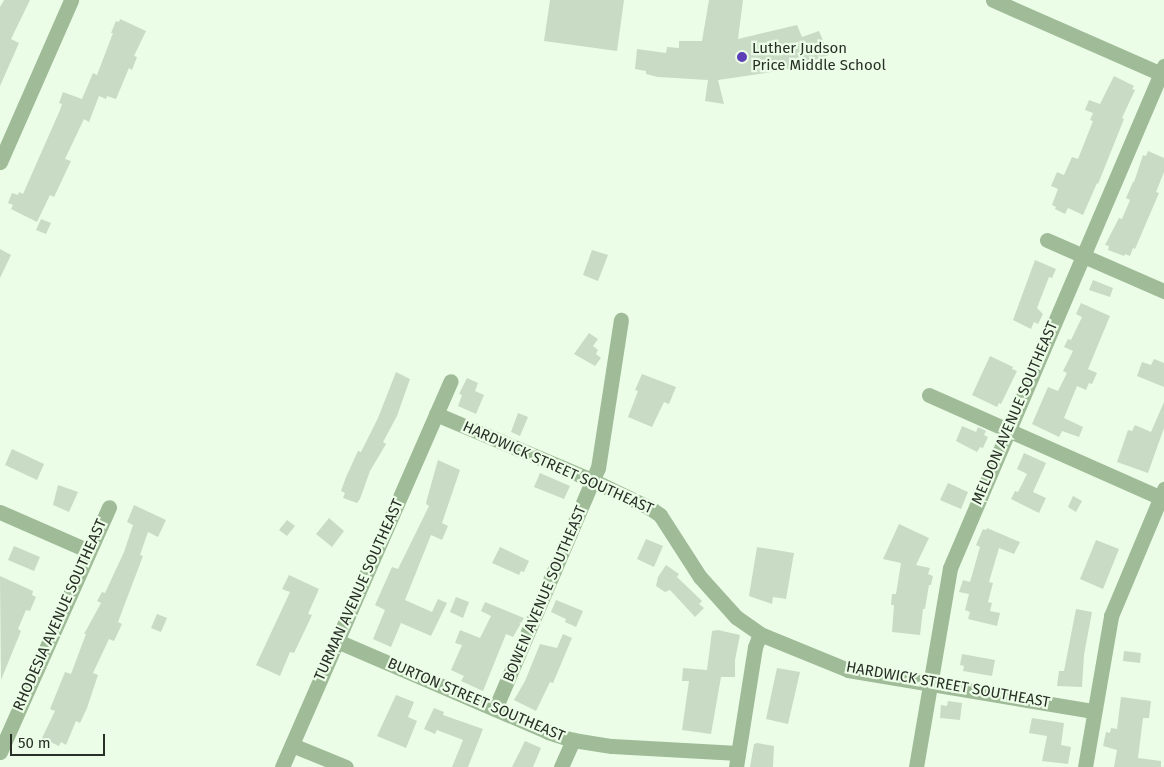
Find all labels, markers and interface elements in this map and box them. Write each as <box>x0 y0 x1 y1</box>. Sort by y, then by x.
place label: Luther Judson Price Middle School <box>752 39 886 74</box>
marker: Luther Judson Price Middle School <box>736 51 748 63</box>
street label: MELDON AVENUE SOUTHEAST <box>968 319 1062 507</box>
street label: HARDWICK STREET SOUTHEAST <box>460 418 656 518</box>
street label: TURMAN AVENUE SOUTHEAST <box>311 496 407 684</box>
street label: BOWEN AVENUE SOUTHEAST <box>500 503 590 685</box>
street label: RHODESIA AVENUE SOUTHEAST <box>9 516 111 714</box>
street label: BURTON STREET SOUTHEAST <box>385 654 567 746</box>
street label: HARDWICK STREET SOUTHEAST <box>845 658 1051 712</box>
scale bar <box>12 724 108 756</box>
text: 50 m <box>18 734 51 752</box>

